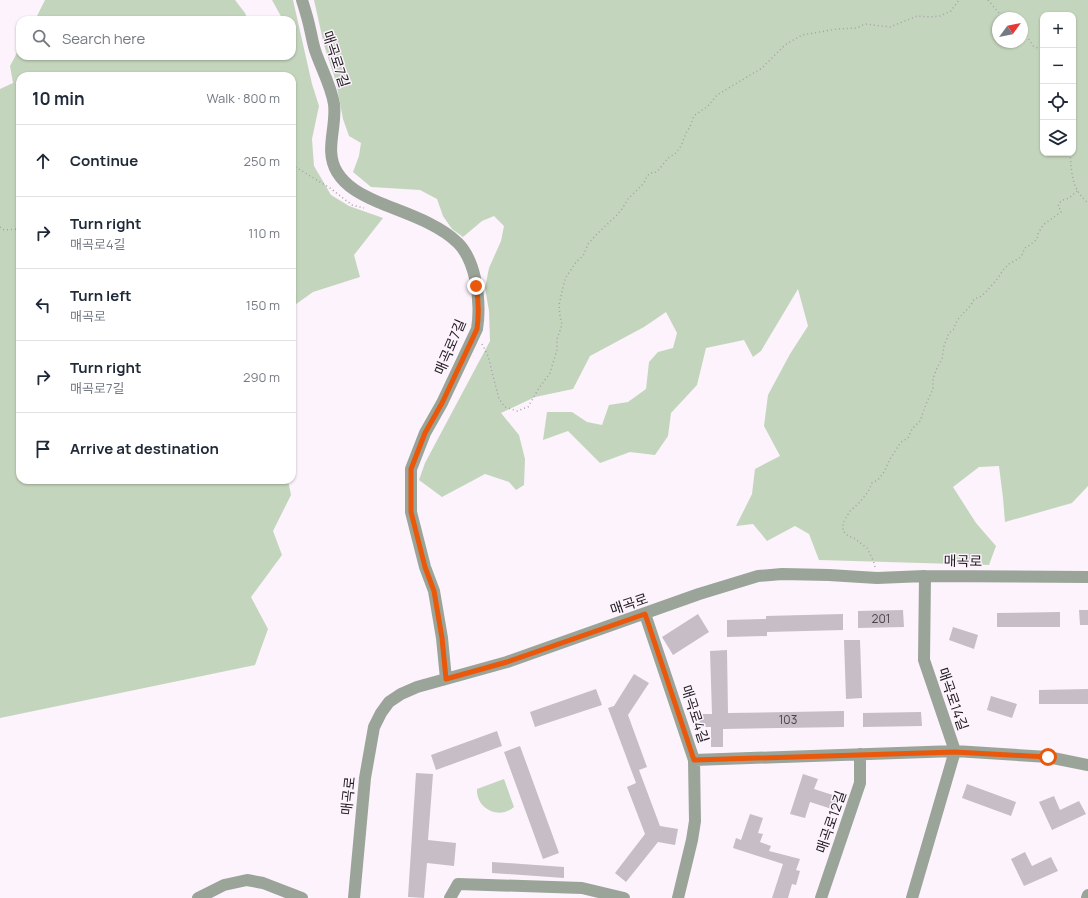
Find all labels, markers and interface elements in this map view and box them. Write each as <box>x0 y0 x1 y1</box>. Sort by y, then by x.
north arrow <box>992 12 1028 48</box>
map controls <box>1040 12 1076 156</box>
button: + <box>1040 12 1076 48</box>
search box <box>16 16 296 60</box>
icon: search <box>30 27 52 49</box>
text: Search here <box>62 28 145 49</box>
street label: 매곡로7길 <box>318 28 355 90</box>
button: − <box>1040 48 1076 84</box>
button: locate <box>1040 84 1076 120</box>
text: 10 min <box>32 87 85 110</box>
text: Walk · 800 m <box>207 89 280 107</box>
button: layers <box>1040 120 1076 156</box>
icon: ahead <box>32 150 54 172</box>
text: Continue <box>70 150 138 171</box>
text: 250 m <box>244 152 280 170</box>
text: Turn right <box>70 213 141 234</box>
icon: right <box>32 222 54 244</box>
text: 110 m <box>248 224 280 242</box>
text: 매곡로4길 <box>70 235 126 253</box>
route end <box>467 277 485 295</box>
text: Turn left <box>70 285 132 306</box>
icon: left <box>32 294 54 316</box>
text: 150 m <box>246 296 280 314</box>
text: 매곡로 <box>70 307 106 325</box>
street label: 매곡로7길 <box>429 316 470 377</box>
text: Turn right <box>70 357 141 378</box>
icon: right <box>32 366 54 388</box>
text: 290 m <box>243 368 280 386</box>
text: 매곡로7길 <box>70 379 124 397</box>
icon: arrive <box>32 438 54 460</box>
text: Arrive at destination <box>70 438 219 459</box>
street label: 매곡로 <box>944 551 983 570</box>
street label: 매곡로 <box>607 588 650 619</box>
house number: 201 <box>872 610 890 627</box>
street label: 매곡로14길 <box>934 665 973 733</box>
street label: 매곡로4길 <box>677 682 714 745</box>
house number: 103 <box>779 711 797 728</box>
route start <box>1039 748 1057 766</box>
street label: 매곡로 <box>336 776 359 816</box>
street label: 매곡로12길 <box>811 788 850 856</box>

